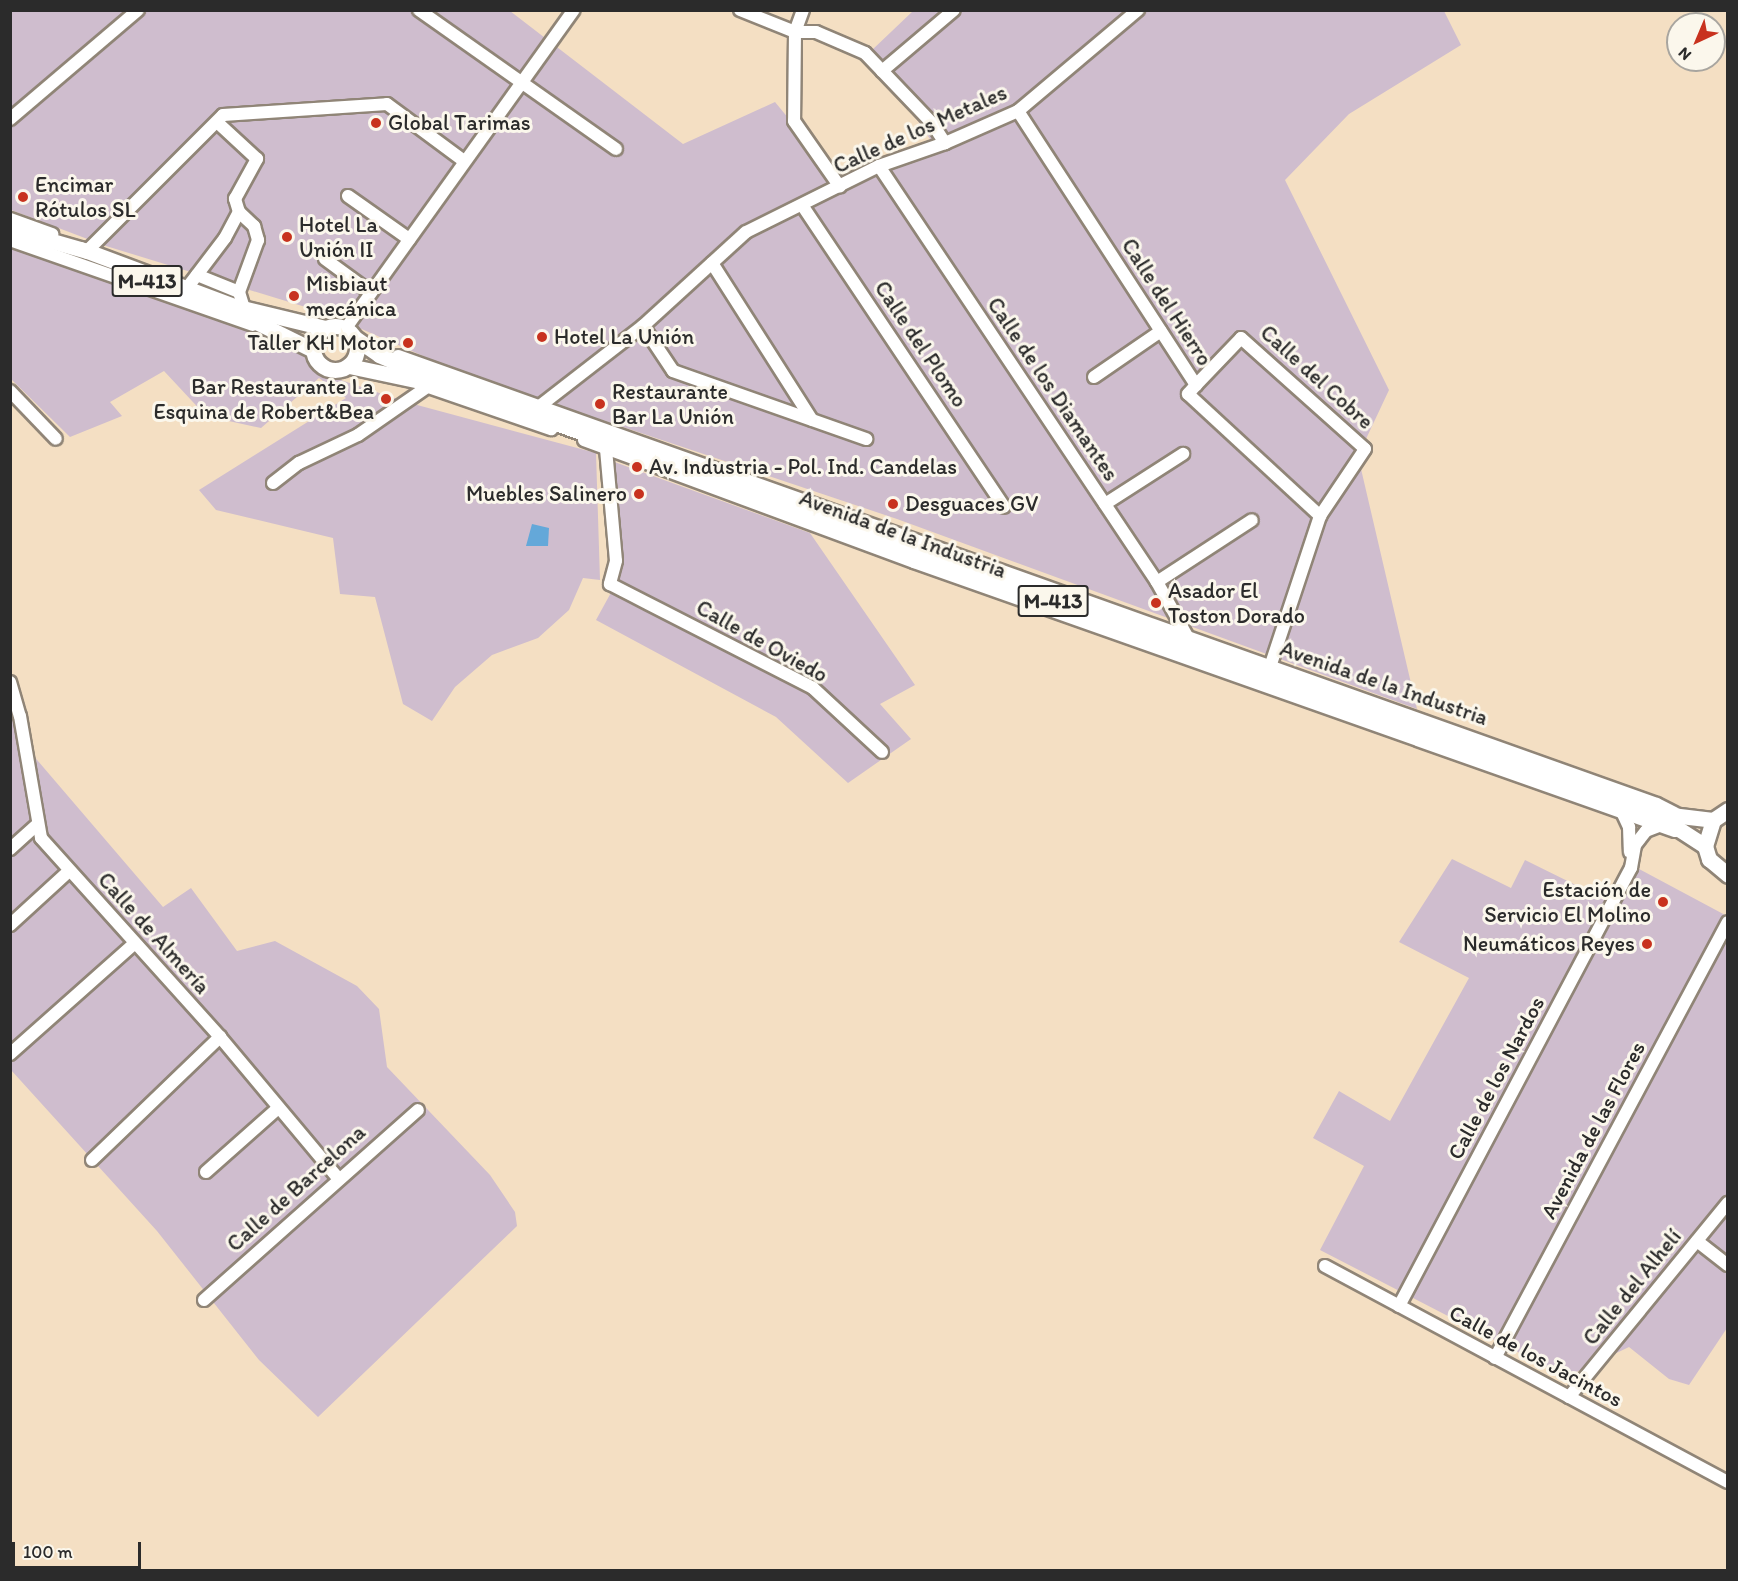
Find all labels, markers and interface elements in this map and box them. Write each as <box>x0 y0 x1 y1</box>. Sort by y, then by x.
north arrow <box>1666 12 1726 72</box>
text: N <box>1674 43 1695 64</box>
street label: Calle de los Metales <box>829 79 1011 179</box>
place label: Global Tarimas <box>388 110 529 136</box>
marker: Global Tarimas <box>369 116 383 130</box>
place label: Encimar Rótulos SL <box>35 171 135 222</box>
marker: Encimar Rótulos SL <box>16 190 30 204</box>
place label: Hotel La Unión II <box>299 211 378 262</box>
marker: Hotel La Unión II <box>280 230 294 244</box>
street label: Calle del Hierro <box>1116 233 1218 371</box>
road number: M-413 <box>111 263 183 299</box>
place label: Misbiaut mecánica <box>306 270 396 322</box>
street label: Calle del Plomo <box>869 276 973 412</box>
marker: Misbiaut mecánica <box>287 289 301 303</box>
street label: Calle de los Diamantes <box>982 293 1124 485</box>
street label: Calle del Cobre <box>1255 319 1379 435</box>
place label: Hotel La Unión <box>554 324 693 350</box>
place label: Taller KH Motor <box>247 330 396 356</box>
marker: Hotel La Unión <box>535 330 549 344</box>
marker: Taller KH Motor <box>401 336 415 350</box>
place label: Bar Restaurante La Esquina de Robert&Bea <box>153 373 374 424</box>
place label: Restaurante Bar La Unión <box>612 378 735 430</box>
marker: Bar Restaurante La Esquina de Robert&Bea <box>379 392 393 406</box>
marker: Restaurante Bar La Unión <box>593 397 607 411</box>
place label: Av. Industria - Pol. Ind. Candelas <box>649 454 960 480</box>
marker: Av. Industria - Pol. Ind. Candelas <box>630 460 644 474</box>
place label: Muebles Salinero <box>466 481 627 507</box>
street label: Avenida de la Industria <box>796 484 1010 584</box>
marker: Muebles Salinero <box>632 487 646 501</box>
place label: Desguaces GV <box>905 491 1038 517</box>
marker: Desguaces GV <box>886 497 900 511</box>
place label: Asador El Toston Dorado <box>1168 577 1304 628</box>
road number: M-413 <box>1017 583 1089 619</box>
street label: Calle de Oviedo <box>692 594 832 688</box>
marker: Asador El Toston Dorado <box>1149 596 1163 610</box>
street label: Avenida de la Industria <box>1276 635 1492 731</box>
street label: Calle de Almería <box>92 867 216 999</box>
place label: Estación de Servicio El Molino <box>1485 876 1651 927</box>
marker: Estación de Servicio El Molino <box>1656 895 1670 909</box>
place label: Neumáticos Reyes <box>1463 931 1635 957</box>
marker: Neumáticos Reyes <box>1640 937 1654 951</box>
street label: Calle de los Nardos <box>1442 992 1550 1164</box>
street label: Avenida de las Flores <box>1535 1037 1651 1223</box>
street label: Calle de Barcelona <box>221 1119 371 1257</box>
street label: Calle del Alhelí <box>1577 1224 1687 1350</box>
street label: Calle de los Jacintos <box>1445 1299 1627 1413</box>
scale bar <box>15 1530 144 1568</box>
text: 100 m <box>23 1541 73 1563</box>

